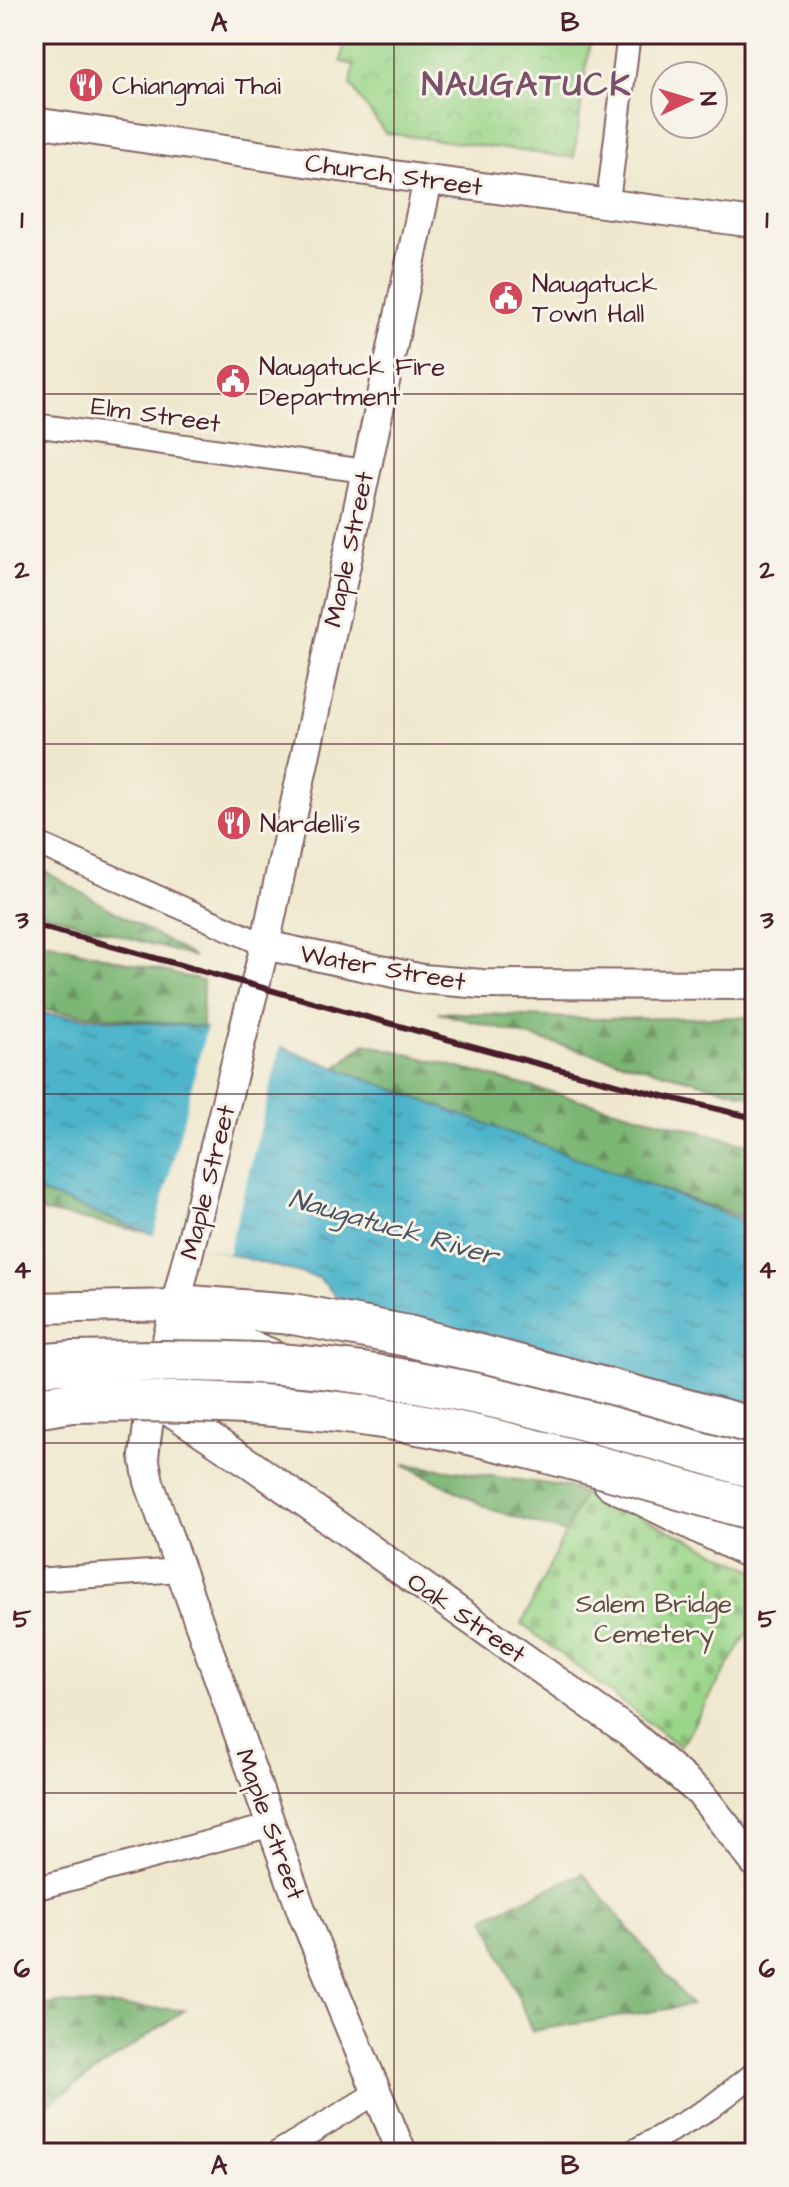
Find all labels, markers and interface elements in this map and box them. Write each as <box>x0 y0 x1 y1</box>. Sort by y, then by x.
text: A <box>211 5 228 41</box>
text: B <box>561 5 580 41</box>
north arrow <box>649 60 729 140</box>
district label: NAUGATUCK <box>422 61 632 109</box>
restaurant icon: Chiangmai Thai <box>67 66 105 104</box>
place label: Chiangmai Thai <box>112 68 281 106</box>
text: N <box>692 91 723 107</box>
street label: Church Street <box>303 145 485 205</box>
text: 1 <box>20 202 24 238</box>
text: 1 <box>765 202 769 238</box>
place label: Naugatuck Town Hall <box>532 266 658 332</box>
public building icon: Naugatuck Town Hall <box>487 279 525 317</box>
place label: Naugatuck Fire Department <box>259 349 445 415</box>
public building icon: Naugatuck Fire Department <box>214 362 252 400</box>
street label: Elm Street <box>89 388 223 442</box>
street label: Maple Street <box>315 468 383 630</box>
text: 2 <box>14 552 30 588</box>
text: 2 <box>759 552 775 588</box>
restaurant icon: Nardelli's <box>215 804 253 842</box>
place label: Nardelli's <box>260 806 361 842</box>
text: 3 <box>14 902 29 938</box>
text: 3 <box>759 902 774 938</box>
street label: Water Street <box>297 936 469 1000</box>
street label: Maple Street <box>171 1101 245 1263</box>
water label: Naugatuck River <box>284 1179 505 1278</box>
text: 4 <box>13 1252 31 1288</box>
text: 4 <box>758 1252 776 1288</box>
street label: Oak Street <box>400 1564 533 1672</box>
park label: Salem Bridge Cemetery <box>576 1586 732 1654</box>
text: 5 <box>13 1601 32 1637</box>
text: 5 <box>758 1601 777 1637</box>
street label: Maple Street <box>226 1744 314 1905</box>
text: 6 <box>14 1951 31 1987</box>
text: 6 <box>759 1951 776 1987</box>
text: A <box>211 2148 228 2184</box>
text: B <box>561 2148 580 2184</box>

